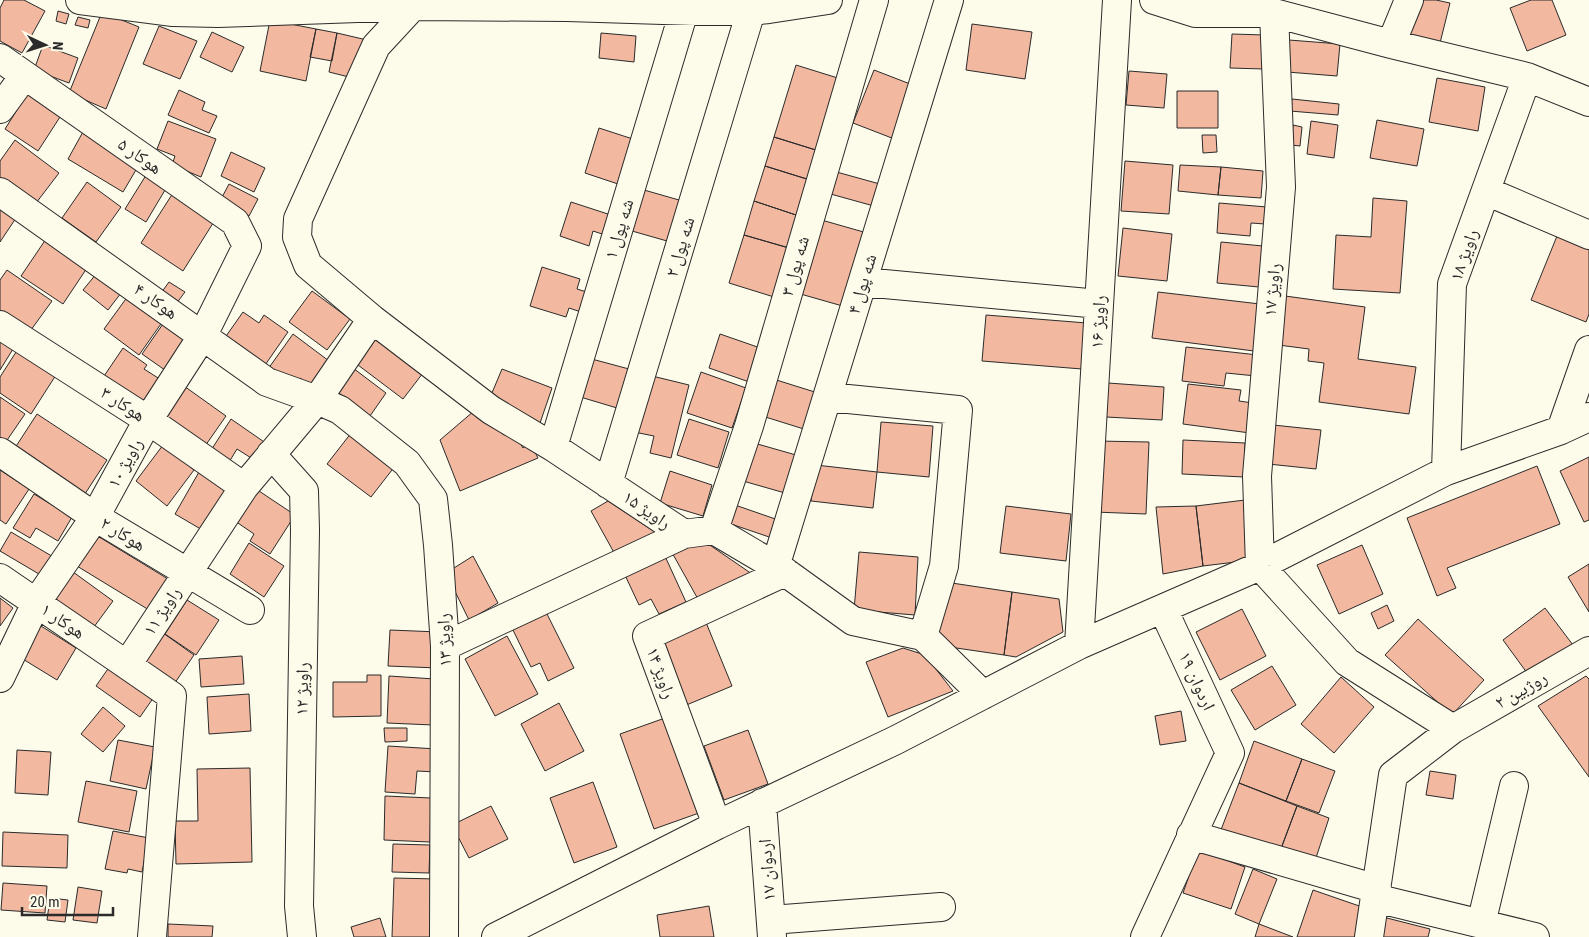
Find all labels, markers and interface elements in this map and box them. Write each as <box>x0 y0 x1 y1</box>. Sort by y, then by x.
north arrow <box>20 20 70 70</box>
text: N <box>50 41 66 51</box>
street label: هوکار ۵ <box>114 133 166 178</box>
street label: شه پول ۱ <box>599 196 639 262</box>
street label: شه پول ۲ <box>660 214 700 280</box>
street label: راویژ ۱۸ <box>1445 226 1482 284</box>
street label: شه پول ۳ <box>776 233 814 299</box>
street label: شه پول ۴ <box>842 251 882 317</box>
street label: راویژ ۱۷ <box>1259 262 1285 317</box>
street label: هوکار ۴ <box>130 278 182 323</box>
street label: راویژ ۱۶ <box>1086 295 1110 349</box>
street label: هوکار ۳ <box>97 381 149 426</box>
street label: راویژ ۱۰ <box>102 434 147 491</box>
street label: راویژ ۱۵ <box>619 486 675 534</box>
street label: هوکار ۲ <box>97 512 150 555</box>
street label: راویژ ۱۱ <box>138 583 185 639</box>
street label: هوکار ۱ <box>37 598 89 643</box>
street label: راویژ ۱۳ <box>432 613 455 667</box>
street label: راویژ ۱۴ <box>642 644 680 702</box>
street label: اردوان ۱۹ <box>1174 648 1220 714</box>
street label: راویژ ۱۲ <box>291 662 313 716</box>
street label: روژبین ۲ <box>1491 666 1551 714</box>
street label: اردوان ۱۷ <box>754 838 780 902</box>
scale bar <box>22 884 114 916</box>
text: 20 m <box>30 893 60 911</box>

